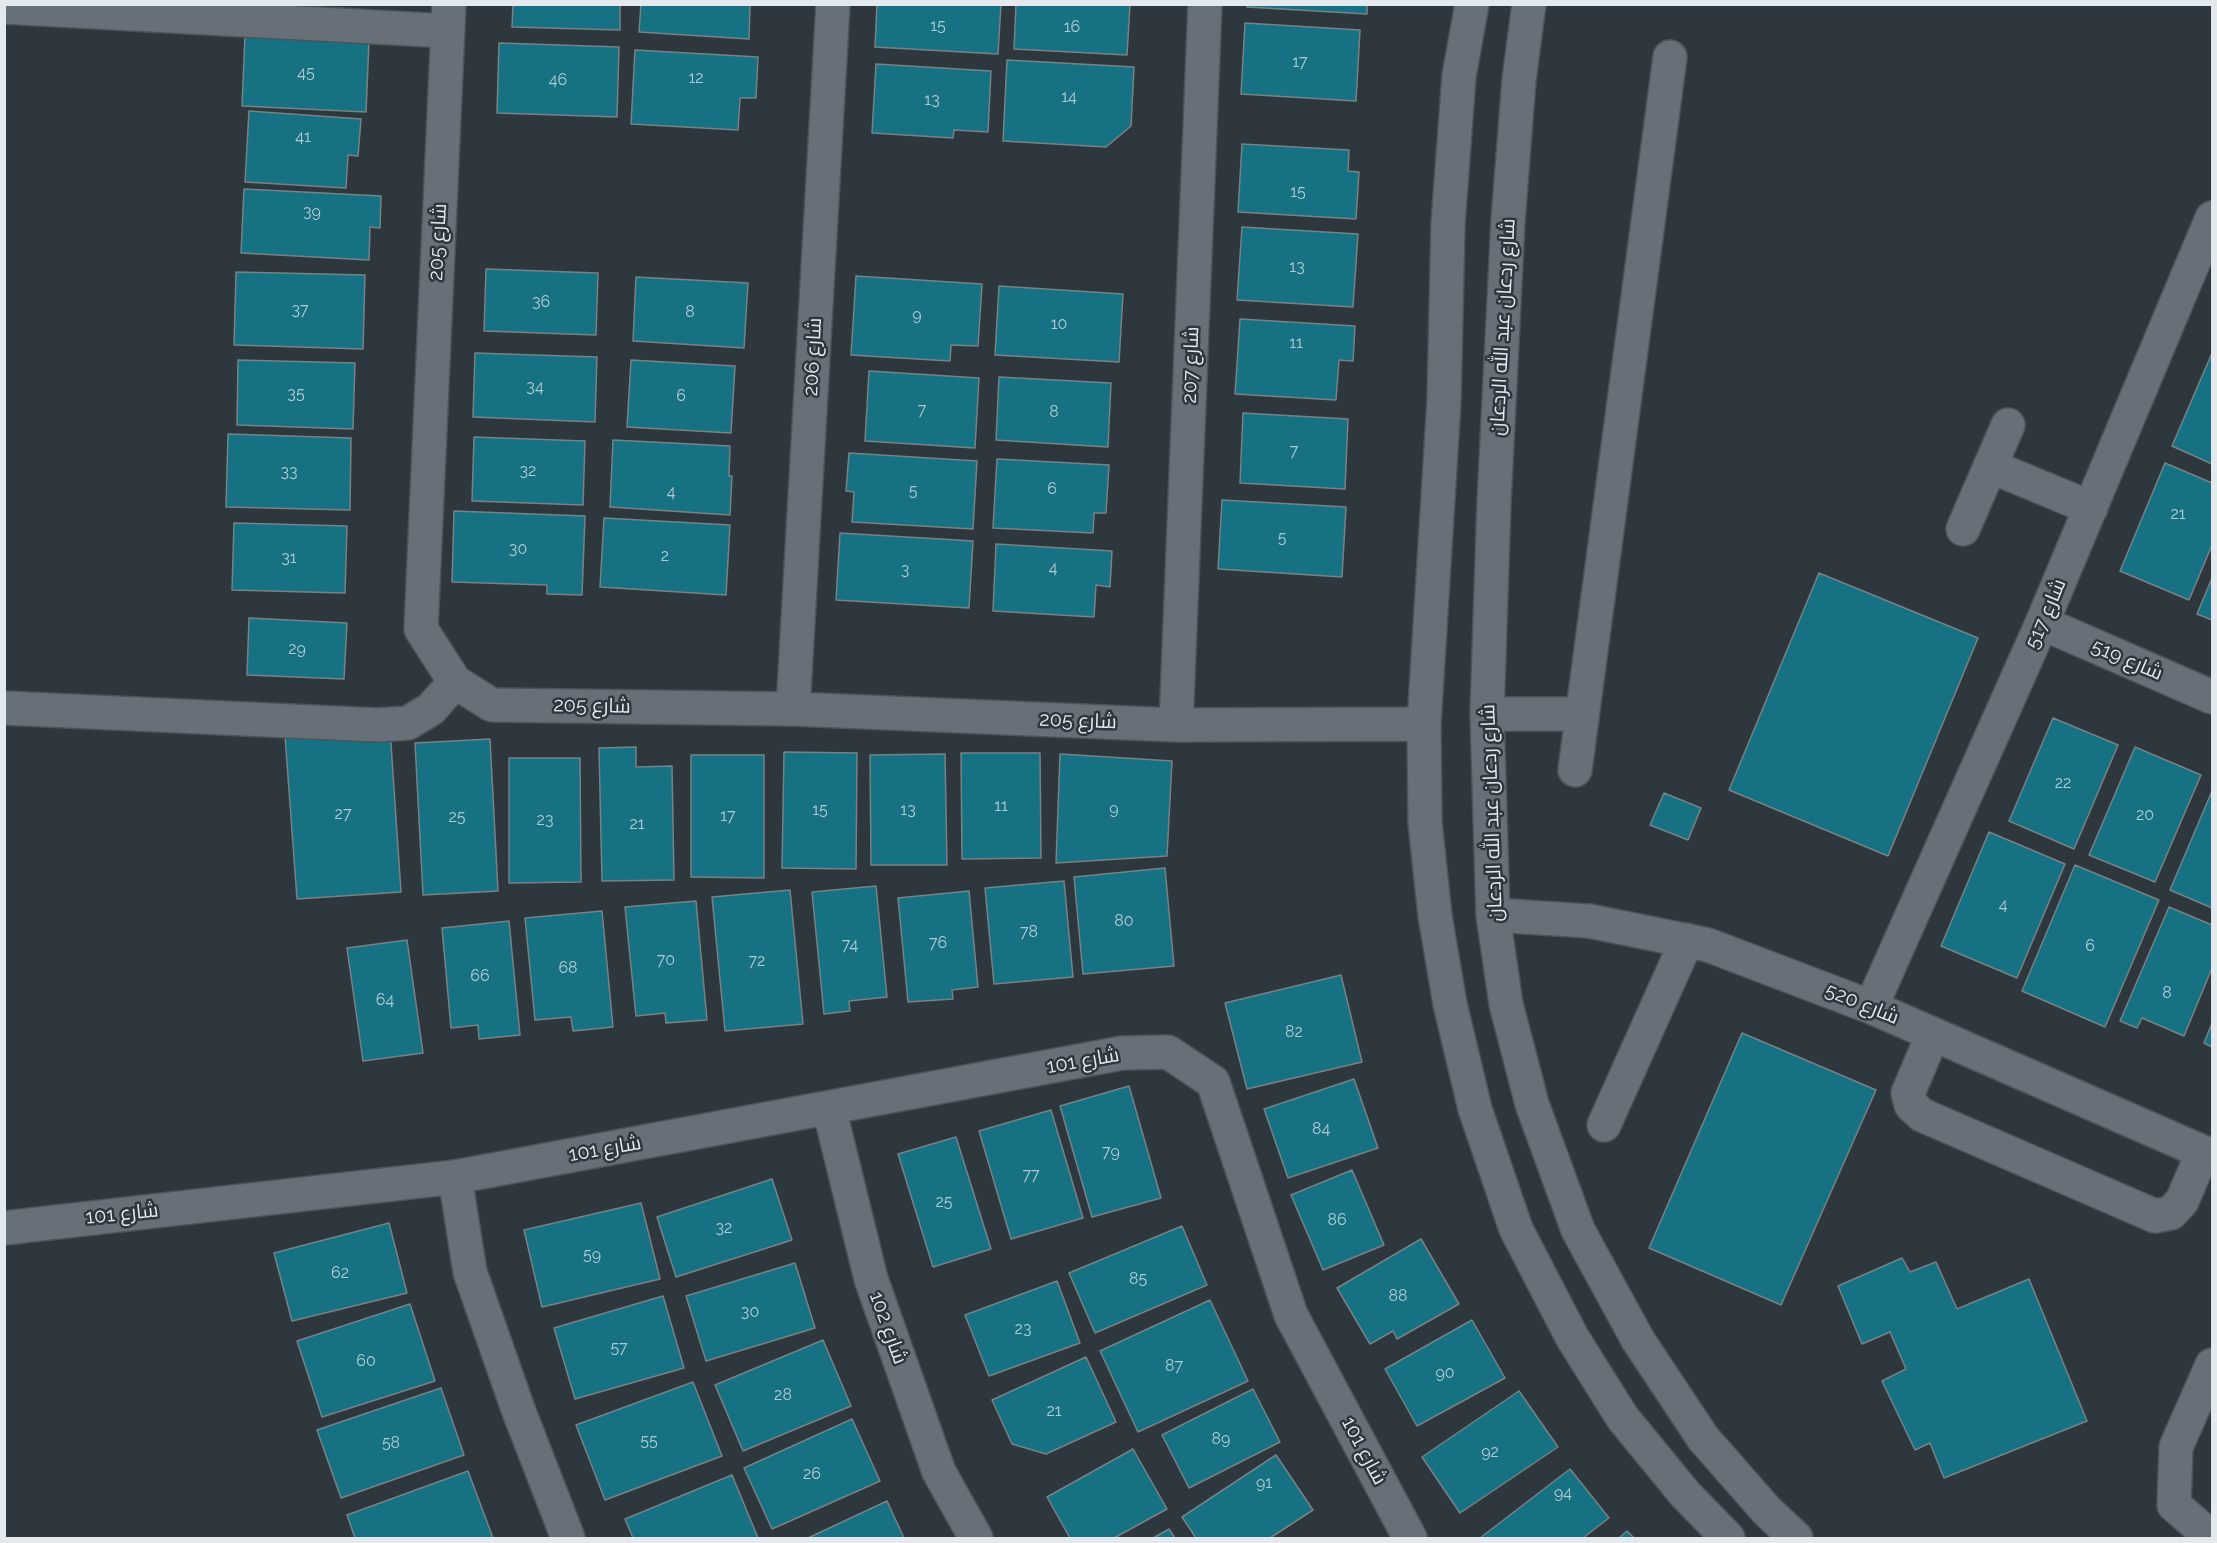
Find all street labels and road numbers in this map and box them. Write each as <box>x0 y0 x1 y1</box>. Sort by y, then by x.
street label: شارع 205 <box>424 203 452 281</box>
street label: شارع ردعان عبد الله الردعان <box>1485 218 1521 436</box>
street label: شارع 206 <box>799 317 827 397</box>
street label: شارع 207 <box>1178 326 1204 404</box>
street label: شارع 517 <box>2021 575 2071 653</box>
street label: شارع 519 <box>2088 634 2166 686</box>
street label: شارع 205 <box>553 693 631 719</box>
street label: شارع ردعان عبد الله الردعان <box>1476 704 1508 922</box>
street label: شارع 205 <box>1039 708 1117 734</box>
street label: شارع 520 <box>1822 978 1902 1030</box>
street label: شارع 101 <box>1045 1043 1121 1079</box>
street label: شارع 101 <box>567 1131 643 1167</box>
street label: شارع 101 <box>84 1198 160 1230</box>
street label: شارع 102 <box>864 1289 912 1367</box>
street label: شارع 101 <box>1336 1413 1392 1489</box>

